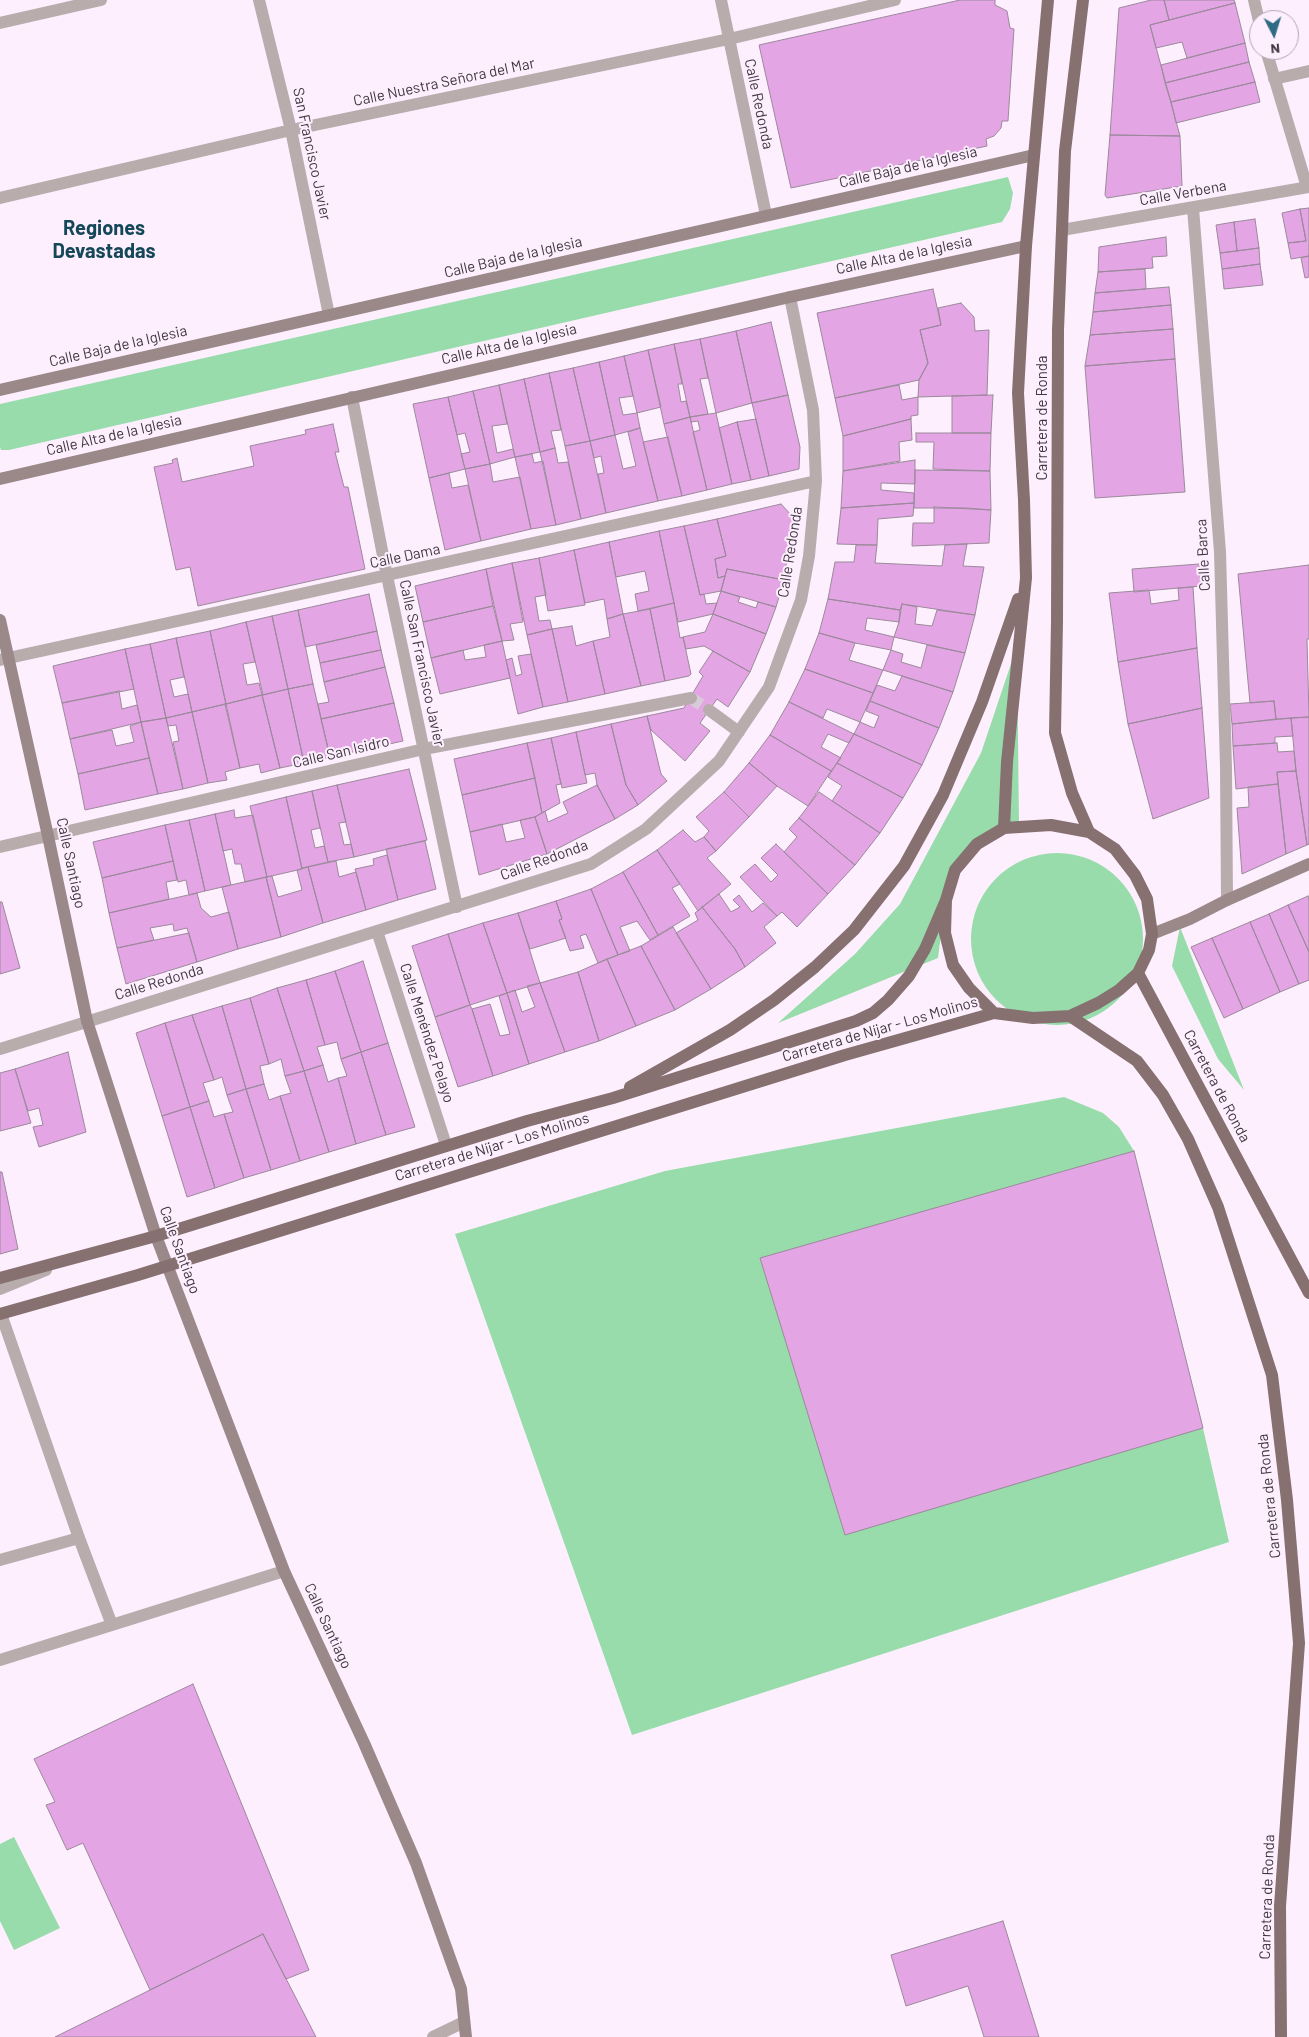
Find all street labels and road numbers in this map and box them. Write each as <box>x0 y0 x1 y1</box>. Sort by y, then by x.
street label: Calle Nuestra Señora del Mar <box>352 54 536 110</box>
street label: Calle Redonda <box>741 57 777 151</box>
street label: San Francisco Javier <box>289 86 335 222</box>
street label: Calle Baja de la Iglesia <box>837 142 979 192</box>
street label: Calle Verbena <box>1138 177 1228 209</box>
street label: Calle Baja de la Iglesia <box>442 232 584 282</box>
street label: Calle Alta de la Iglesia <box>834 232 974 278</box>
street label: Calle Alta de la Iglesia <box>440 320 578 368</box>
street label: Calle Baja de la Iglesia <box>47 321 189 371</box>
street label: Carretera de Ronda <box>1033 355 1051 481</box>
street label: Calle Alta de la Iglesia <box>45 411 183 459</box>
street label: Calle Redonda <box>774 505 806 599</box>
street label: Calle Barca <box>1192 518 1214 592</box>
street label: Calle Dama <box>368 540 442 572</box>
street label: Calle San Francisco Javier <box>396 578 448 748</box>
street label: Calle San Isidro <box>291 732 391 772</box>
street label: Calle Santiago <box>53 816 89 910</box>
street label: Calle Redonda <box>498 836 590 884</box>
street label: Calle Redonda <box>112 960 206 1004</box>
street label: Calle Menéndez Pelayo <box>396 961 458 1105</box>
street label: Carretera de Níjar - Los Molinos <box>780 992 980 1066</box>
street label: Carretera de Ronda <box>1180 1027 1254 1145</box>
street label: Carretera de Níjar - Los Molinos <box>393 1109 591 1185</box>
street label: Calle Santiago <box>156 1204 204 1296</box>
street label: Carretera de Ronda <box>1254 1433 1284 1559</box>
street label: Calle Santiago <box>300 1580 356 1672</box>
street label: Carretera de Ronda <box>1256 1834 1278 1960</box>

